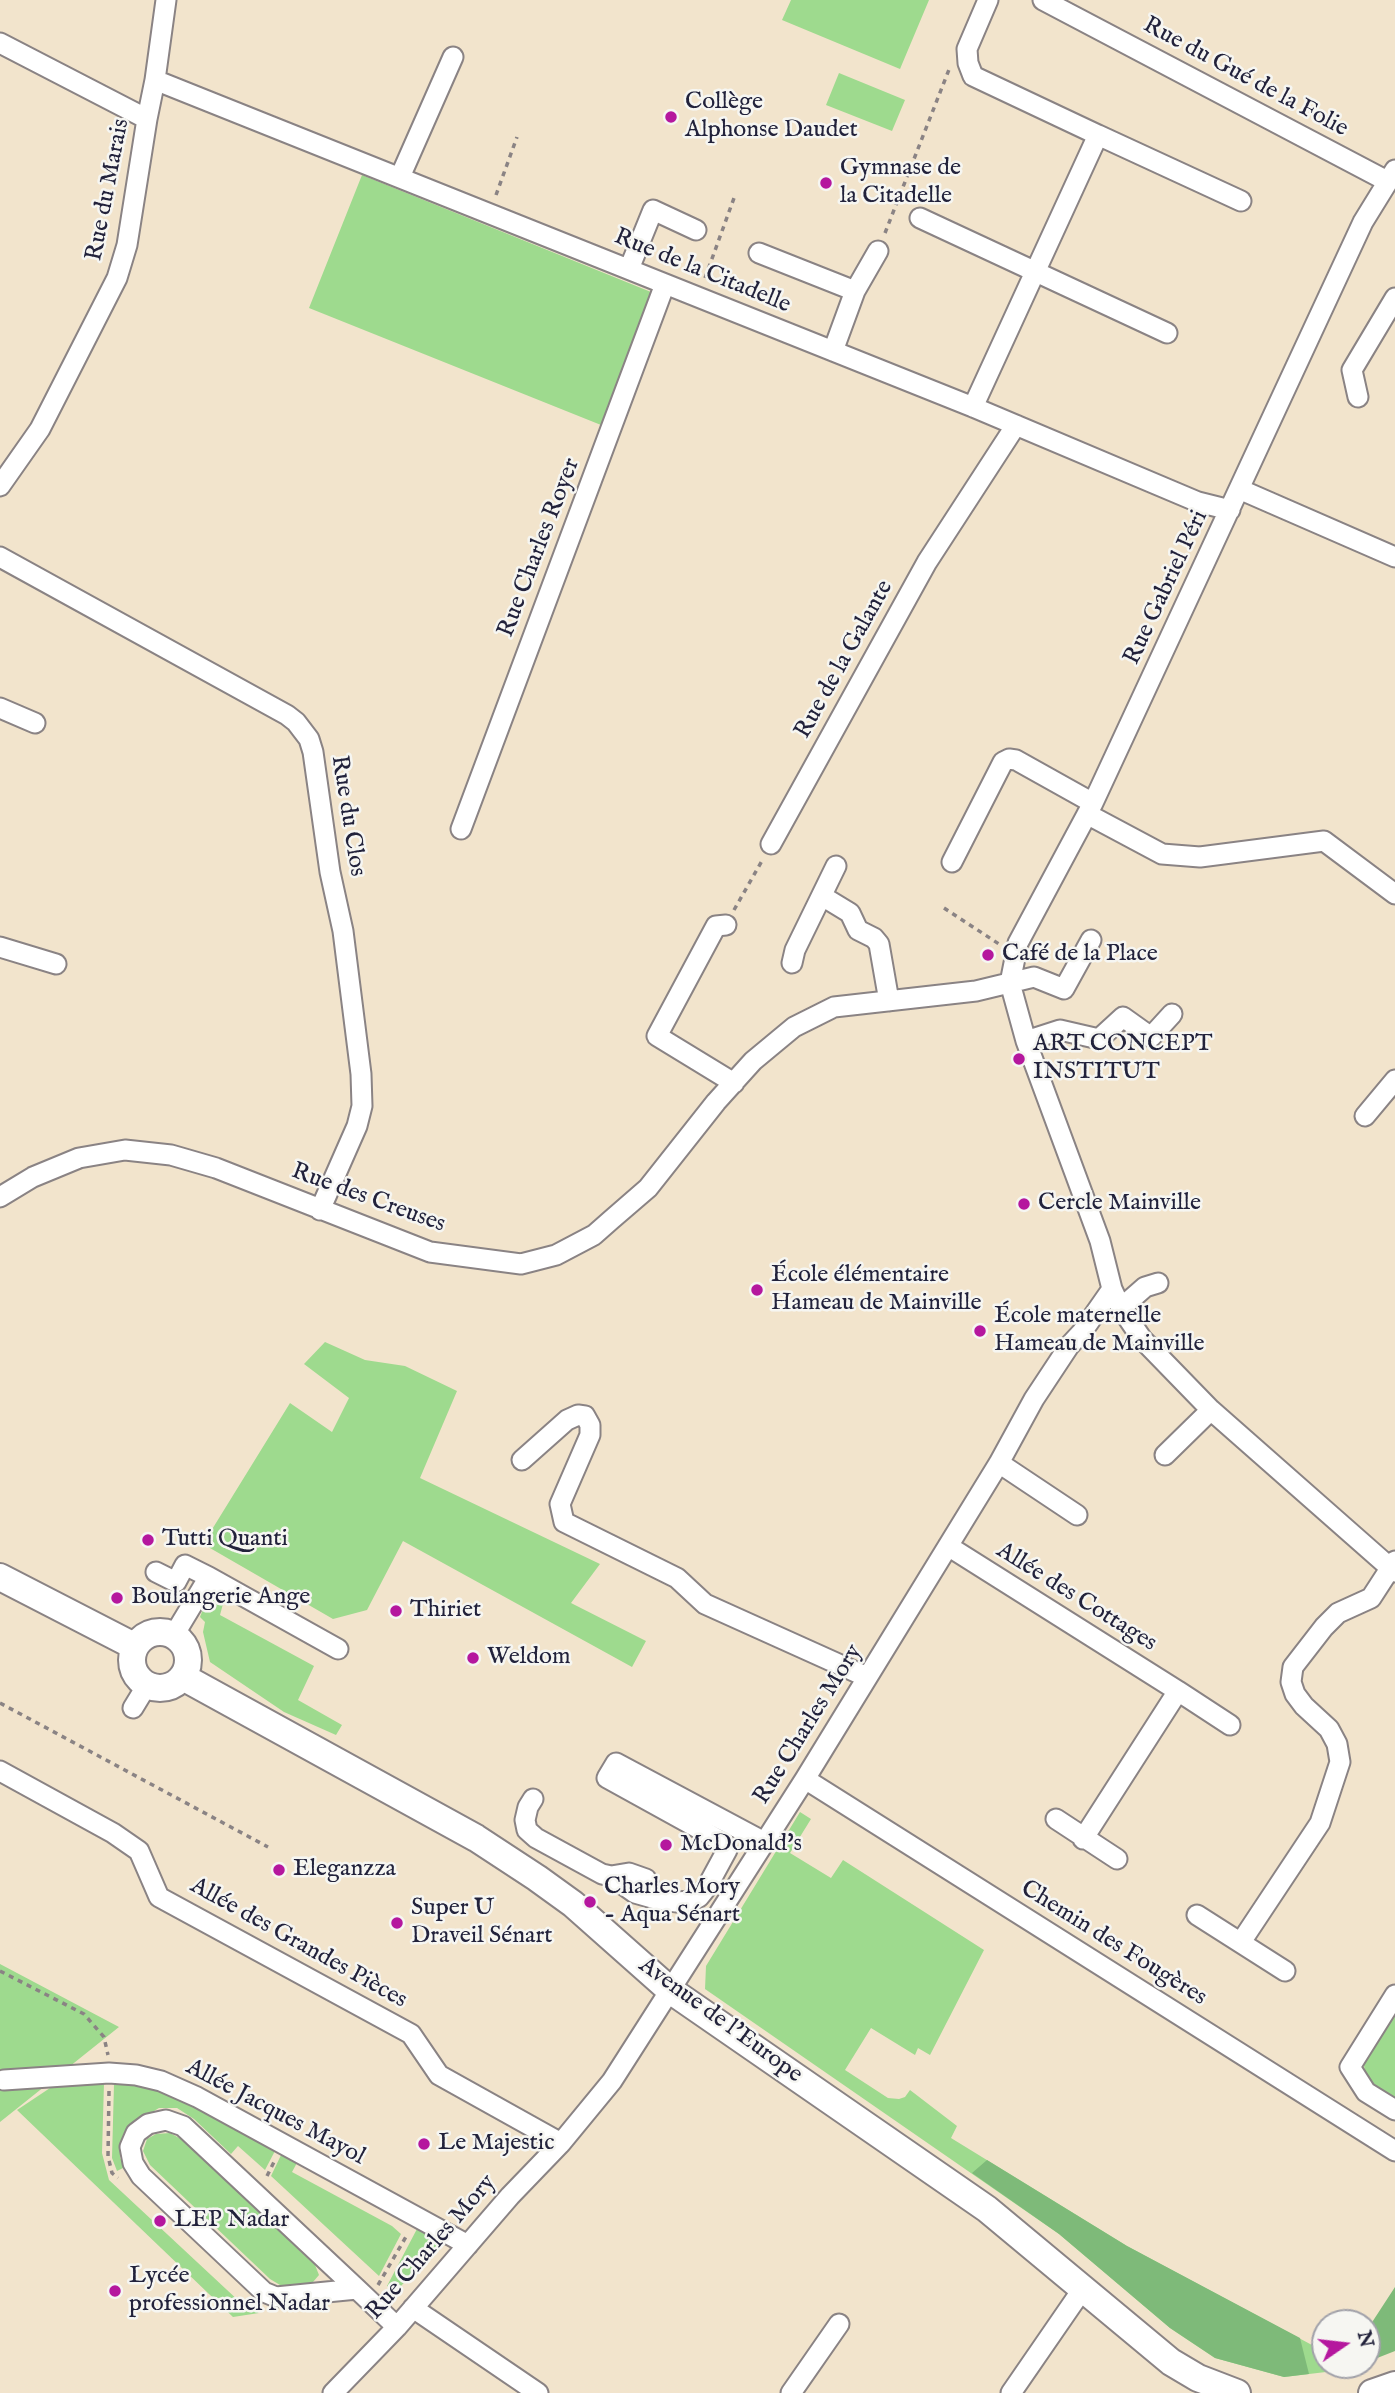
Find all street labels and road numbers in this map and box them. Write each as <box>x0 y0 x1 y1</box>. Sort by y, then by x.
street label: Rue du Gué de la Folie <box>1138 12 1352 144</box>
street label: Rue du Marais <box>81 116 137 264</box>
street label: Rue de la Citadelle <box>609 223 795 321</box>
street label: Rue Charles Royer <box>493 454 587 642</box>
street label: Rue Gabriel Péri <box>1119 506 1215 670</box>
street label: Rue de la Galante <box>790 576 900 744</box>
street label: Rue du Clos <box>323 753 371 879</box>
street label: Rue des Creuses <box>287 1158 449 1240</box>
street label: Allée des Cottages <box>991 1537 1161 1659</box>
street label: Rue Charles Mory <box>748 1640 870 1810</box>
street label: Allée des Grandes Pièces <box>185 1872 411 2016</box>
street label: Chemin des Fougères <box>1015 1875 1211 2013</box>
street label: Avenue de l'Europe <box>632 1952 808 2090</box>
street label: Allée Jacques Mayol <box>180 2054 370 2172</box>
street label: Rue Charles Mory <box>361 2170 503 2326</box>

